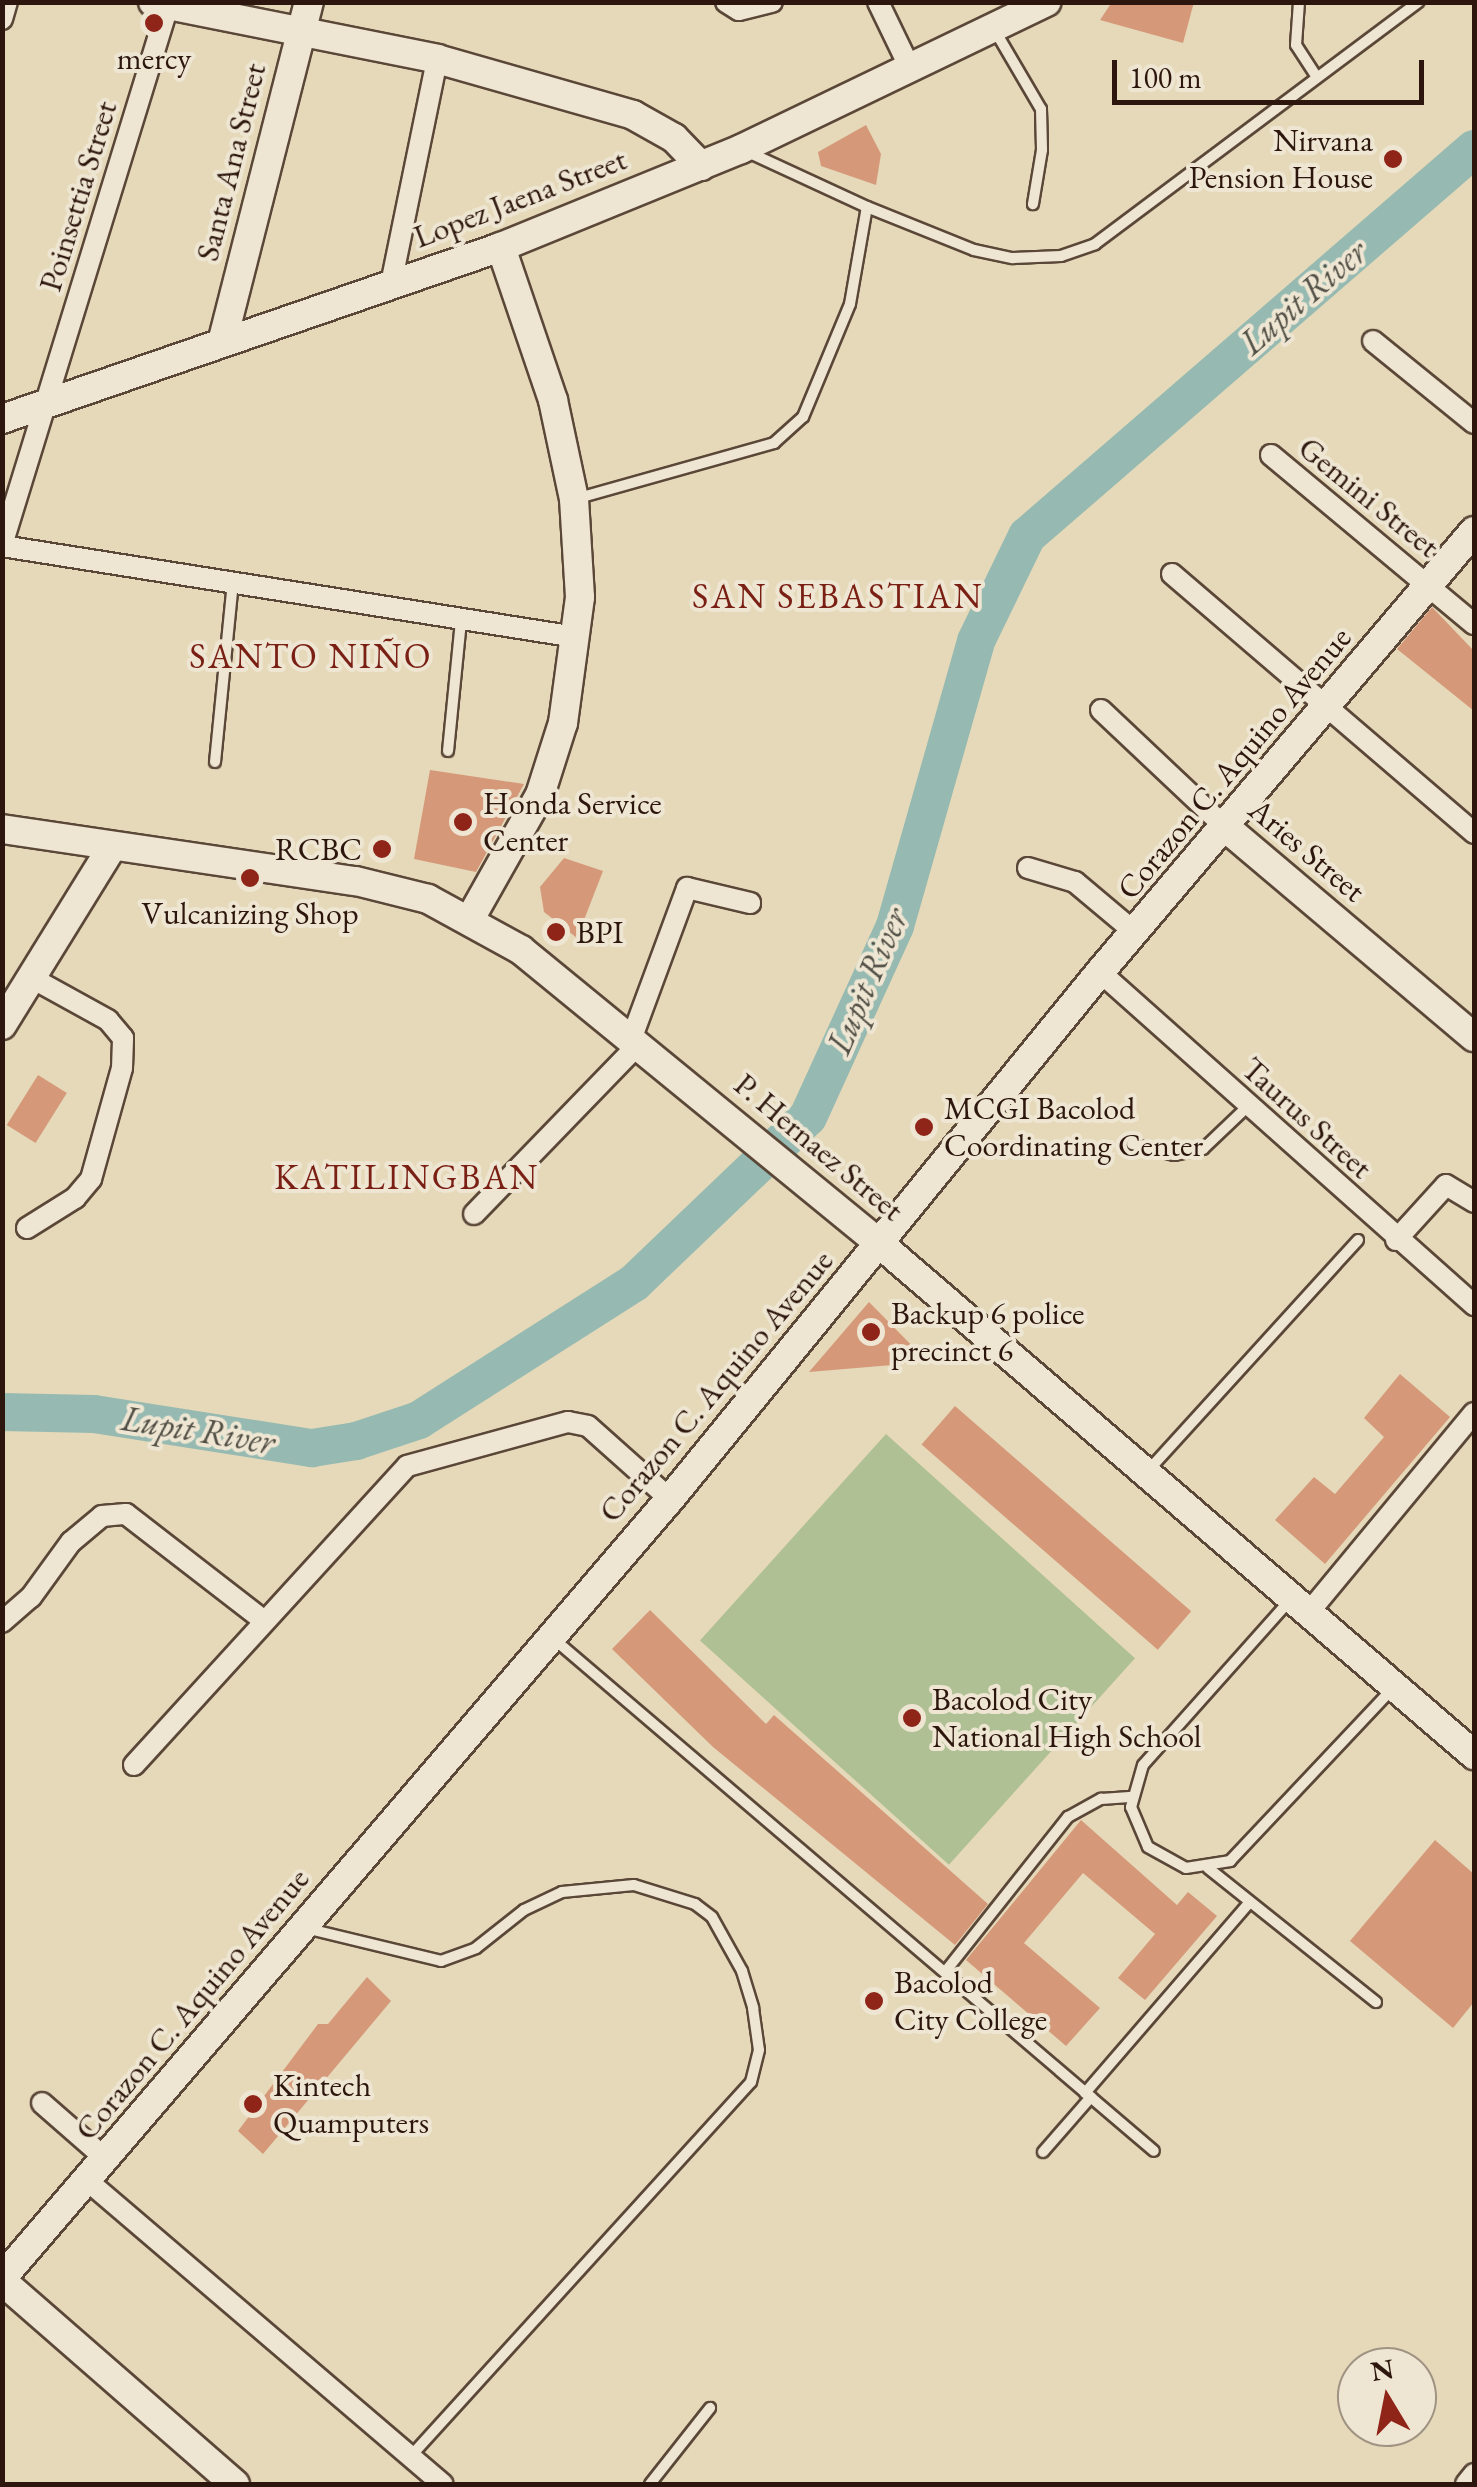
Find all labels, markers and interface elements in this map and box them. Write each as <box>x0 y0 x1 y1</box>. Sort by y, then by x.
marker: mercy <box>143 12 165 34</box>
place label: mercy <box>117 39 191 77</box>
scale bar <box>1117 40 1430 102</box>
text: 100 m <box>1129 58 1202 97</box>
street label: Santa Ana Street <box>188 59 274 265</box>
street label: Poinsettia Street <box>31 96 125 296</box>
place label: Nirvana Pension House <box>1189 122 1373 197</box>
street label: Lopez Jaena Street <box>408 140 632 256</box>
marker: Nirvana Pension House <box>1382 148 1404 170</box>
water label: Lupit River <box>1231 230 1375 364</box>
street label: Gemini Street <box>1291 429 1447 565</box>
district label: SAN SEBASTIAN <box>692 575 984 617</box>
street label: Corazon C. Aquino Avenue <box>1109 619 1359 907</box>
district label: SANTO NIÑO <box>189 635 433 677</box>
place label: Honda Service Center <box>483 785 662 860</box>
street label: Aries Street <box>1241 790 1373 910</box>
marker: Honda Service Center <box>452 811 474 833</box>
place label: RCBC <box>275 830 362 868</box>
marker: RCBC <box>371 838 393 860</box>
marker: Vulcanizing Shop <box>239 867 261 889</box>
place label: Vulcanizing Shop <box>141 894 359 932</box>
water label: Lupit River <box>817 902 917 1060</box>
place label: BPI <box>576 913 623 951</box>
marker: BPI <box>545 921 567 943</box>
street label: Taurus Street <box>1234 1049 1380 1187</box>
street label: P. Hernaez Street <box>727 1065 911 1229</box>
place label: MCGI Bacolod Coordinating Center <box>944 1090 1203 1165</box>
marker: MCGI Bacolod Coordinating Center <box>913 1116 935 1138</box>
district label: KATILINGBAN <box>274 1156 540 1198</box>
street label: Corazon C. Aquino Avenue <box>591 1242 841 1530</box>
place label: Backup 6 police precinct 6 <box>891 1295 1085 1370</box>
marker: Backup 6 police precinct 6 <box>860 1321 882 1343</box>
water label: Lupit River <box>118 1397 278 1463</box>
place label: Bacolod City National High School <box>932 1681 1201 1756</box>
marker: Bacolod City National High School <box>901 1707 923 1729</box>
street label: Corazon C. Aquino Avenue <box>67 1860 317 2148</box>
place label: Bacolod City College <box>894 1964 1047 2039</box>
marker: Bacolod City College <box>863 1990 885 2012</box>
place label: Kintech Quamputers <box>273 2067 429 2142</box>
marker: Kintech Quamputers <box>242 2093 264 2115</box>
north arrow <box>1337 2347 1437 2447</box>
text: N <box>1368 2350 1396 2389</box>

